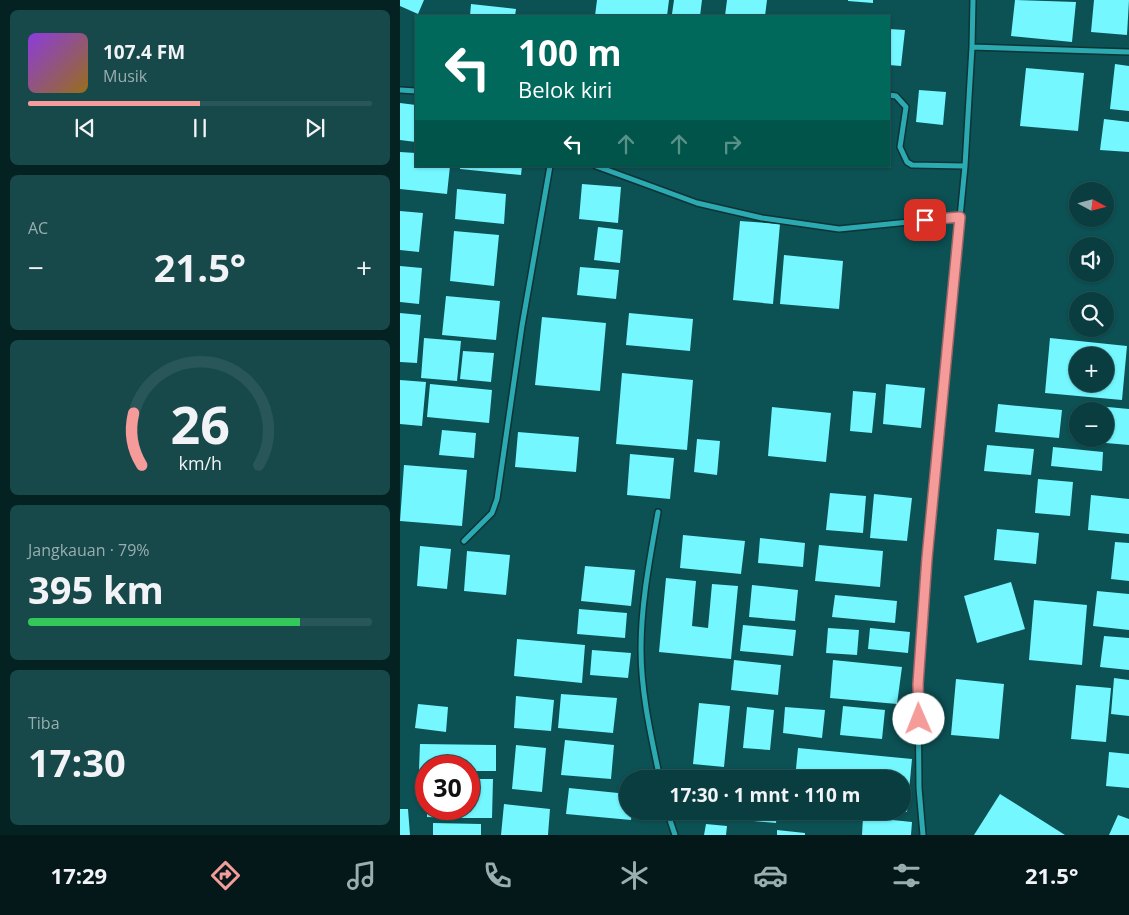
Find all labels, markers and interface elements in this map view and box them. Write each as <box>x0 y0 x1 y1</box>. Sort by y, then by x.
text: 100 m <box>518 29 622 76</box>
icon: left <box>435 35 500 100</box>
text: 107.4 FM <box>103 39 185 65</box>
text: Musik <box>103 65 147 87</box>
text: Belok kiri <box>518 74 612 104</box>
icon: previous <box>71 114 99 142</box>
icon: pause <box>186 114 214 142</box>
icon: next <box>301 114 329 142</box>
icon: left <box>559 130 587 158</box>
icon: ahead <box>612 130 640 158</box>
icon: ahead <box>665 130 693 158</box>
icon: right <box>718 130 746 158</box>
north arrow <box>1069 182 1114 228</box>
map controls <box>1069 182 1114 447</box>
pin <box>904 199 946 241</box>
icon: arrive <box>911 206 939 234</box>
text: AC <box>28 217 48 239</box>
button: sound <box>1069 237 1114 282</box>
text: 21.5° <box>154 241 246 293</box>
text: − <box>28 248 44 286</box>
text: + <box>356 248 372 286</box>
button: search <box>1069 292 1114 337</box>
button: + <box>1069 347 1114 392</box>
text: 26 <box>170 388 230 459</box>
button: − <box>1069 402 1114 447</box>
text: km/h <box>178 451 222 475</box>
text: Jangkauan · 79% <box>28 539 150 561</box>
text: 395 km <box>28 563 164 615</box>
position arrow <box>892 692 944 744</box>
text: Tiba <box>28 712 60 734</box>
text: 17:30 <box>28 736 126 788</box>
speed limit sign: 30 <box>415 755 480 820</box>
text: 17:30 · 1 mnt · 110 m <box>670 782 860 808</box>
icon: directions <box>208 858 243 893</box>
icon: music <box>344 858 379 893</box>
icon: phone <box>480 858 515 893</box>
icon: climate <box>617 858 652 893</box>
icon: car <box>753 858 788 893</box>
icon: filters <box>889 858 924 893</box>
text: 17:29 <box>51 860 107 890</box>
text: 21.5° <box>1025 860 1078 890</box>

